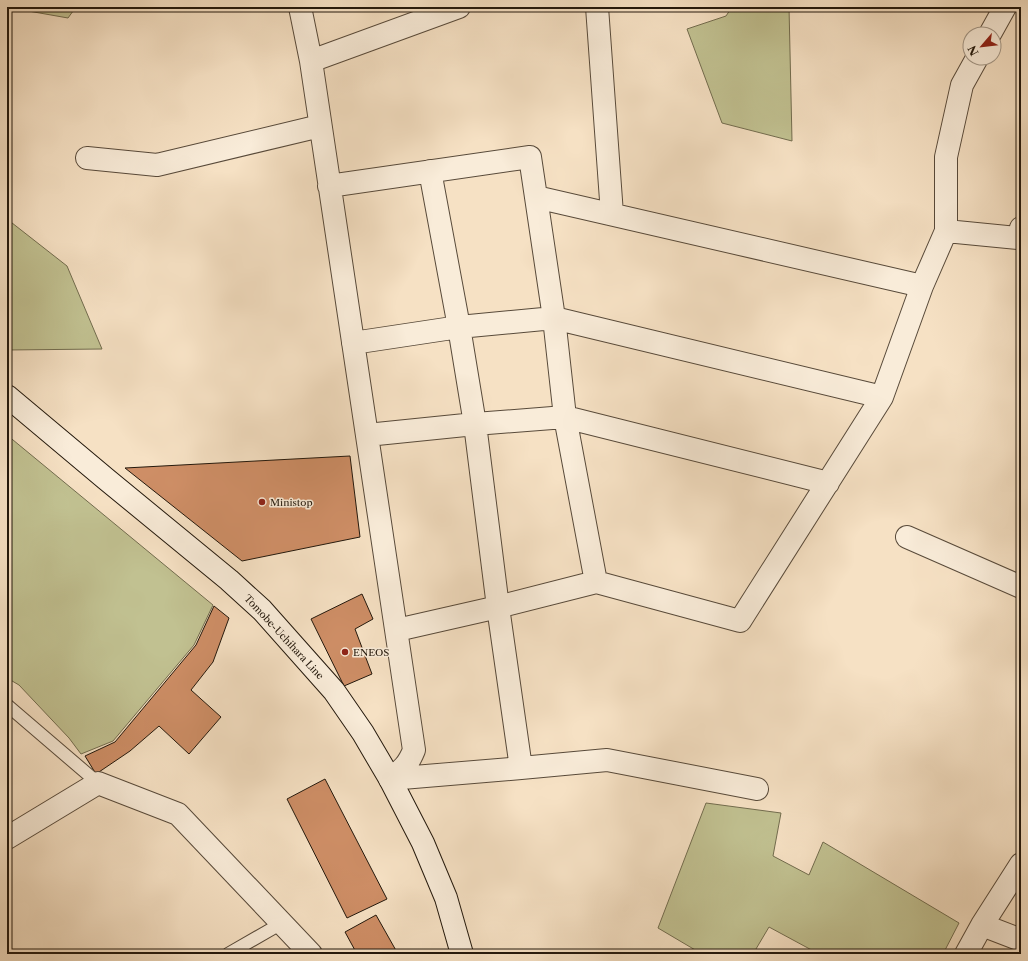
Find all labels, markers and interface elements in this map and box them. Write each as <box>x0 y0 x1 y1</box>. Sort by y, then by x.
north arrow <box>962 26 1002 66</box>
text: N <box>965 43 982 58</box>
place label: Ministop <box>270 496 313 509</box>
marker: Ministop <box>257 497 267 507</box>
street label: Tomobe-Uchihara Line <box>241 592 327 682</box>
place label: ENEOS <box>353 646 389 659</box>
marker: ENEOS <box>340 647 350 657</box>

